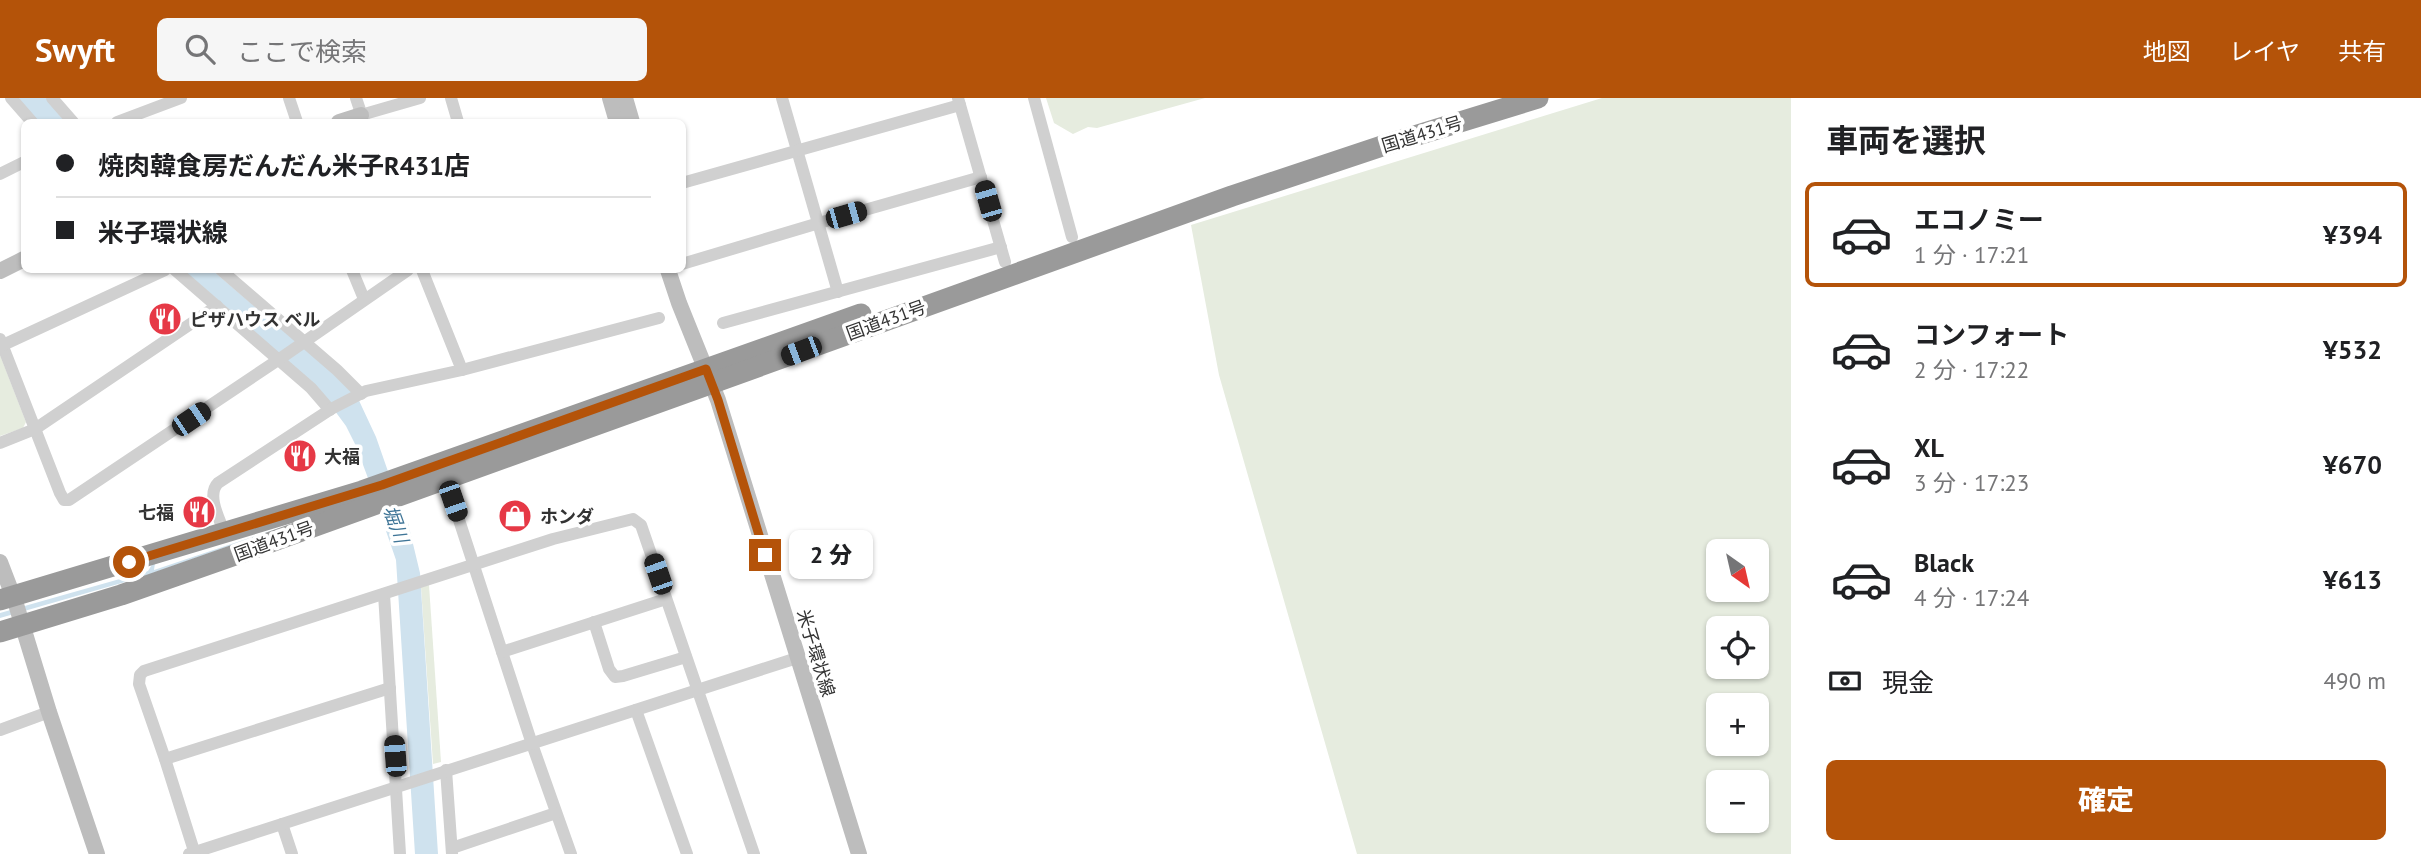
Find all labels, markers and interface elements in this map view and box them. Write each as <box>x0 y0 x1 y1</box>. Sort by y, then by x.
search box <box>157 18 647 81</box>
text: Swyft <box>35 28 115 71</box>
icon: search <box>181 30 219 68</box>
text: ここで検索 <box>237 35 367 68</box>
text: 地図 <box>2143 36 2191 67</box>
text: レイヤ <box>2229 36 2300 67</box>
text: 共有 <box>2338 36 2386 67</box>
street label: 国道431号 <box>1379 111 1465 157</box>
text: 車両を選択 <box>1826 119 1986 161</box>
text: 焼肉韓食房だんだん米子R431店 <box>98 149 470 182</box>
car <box>973 178 1004 224</box>
car <box>823 199 870 231</box>
icon: car <box>1830 203 1893 266</box>
text: エコノミー <box>1914 203 2044 236</box>
text: 米子環状線 <box>98 216 228 249</box>
text: ¥394 <box>2323 218 2382 251</box>
text: 1 分 · 17:21 <box>1914 240 2029 269</box>
street label: 国道431号 <box>843 295 929 345</box>
restaurant icon: ピザハウス ベル <box>146 300 184 338</box>
place label: ピザハウス ベル <box>190 308 321 331</box>
icon: car <box>1830 318 1893 381</box>
text: コンフォート <box>1914 318 2069 351</box>
text: ¥532 <box>2323 333 2382 366</box>
car <box>778 334 825 368</box>
text: 2 分 · 17:22 <box>1914 355 2029 384</box>
car <box>168 399 215 439</box>
text: XL <box>1914 431 1944 464</box>
icon: car <box>1830 433 1893 496</box>
restaurant icon: 大福 <box>281 437 319 475</box>
place label: 大福 <box>324 445 360 468</box>
text: ¥670 <box>2323 448 2382 481</box>
text: 3 分 · 17:23 <box>1914 468 2029 497</box>
car <box>437 478 470 524</box>
restaurant icon: 七福 <box>180 493 218 531</box>
shop icon: ホンダ <box>496 497 534 535</box>
place label: 七福 <box>138 501 174 524</box>
water label: 堀川 <box>378 502 414 548</box>
place label: ホンダ <box>540 505 594 528</box>
street label: 国道431号 <box>231 516 317 566</box>
callout: 2 分 <box>790 531 874 580</box>
route end <box>749 539 781 571</box>
north arrow <box>1706 539 1769 602</box>
map controls <box>1706 539 1769 833</box>
text: 2 分 <box>810 540 852 569</box>
route start <box>113 546 145 578</box>
text: Black <box>1914 546 1974 579</box>
icon: car <box>1830 548 1893 611</box>
car <box>642 551 675 597</box>
text: ¥613 <box>2323 563 2382 596</box>
text: 4 分 · 17:24 <box>1914 583 2029 612</box>
street label: 米子環状線 <box>792 607 840 699</box>
button: locate <box>1706 616 1769 679</box>
icon: cash <box>1826 662 1864 700</box>
text: 現金 <box>1882 666 1934 699</box>
text: 490 m <box>2324 666 2386 695</box>
button: + <box>1706 693 1769 756</box>
car <box>384 734 407 778</box>
button: 確定 <box>1826 760 2386 840</box>
button: − <box>1706 770 1769 833</box>

